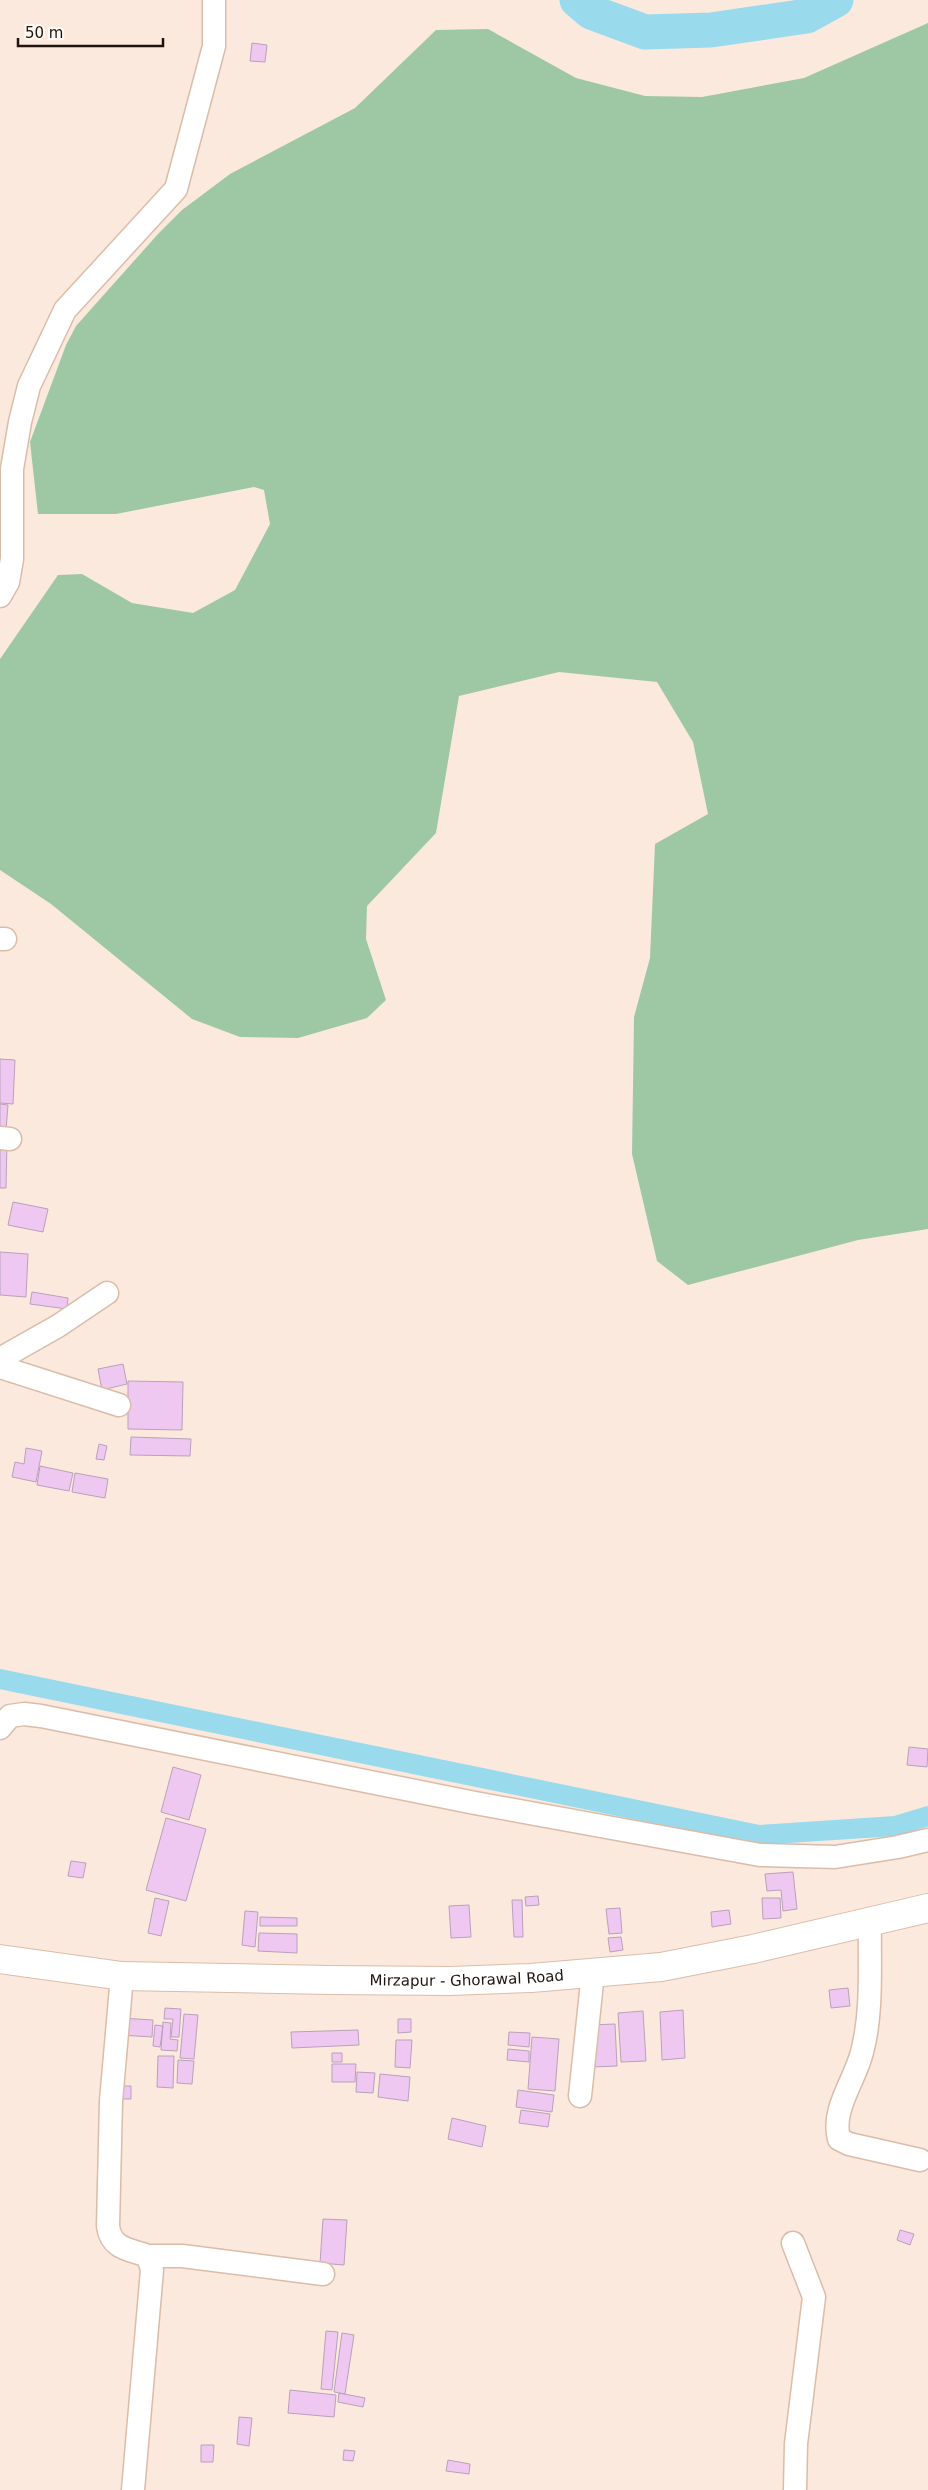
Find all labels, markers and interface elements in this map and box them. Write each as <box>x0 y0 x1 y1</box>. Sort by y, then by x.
scale bar <box>18 15 162 47</box>
text: 50 m <box>25 24 63 42</box>
street label: Mirzapur - Ghorawal Road <box>370 1966 565 1990</box>

